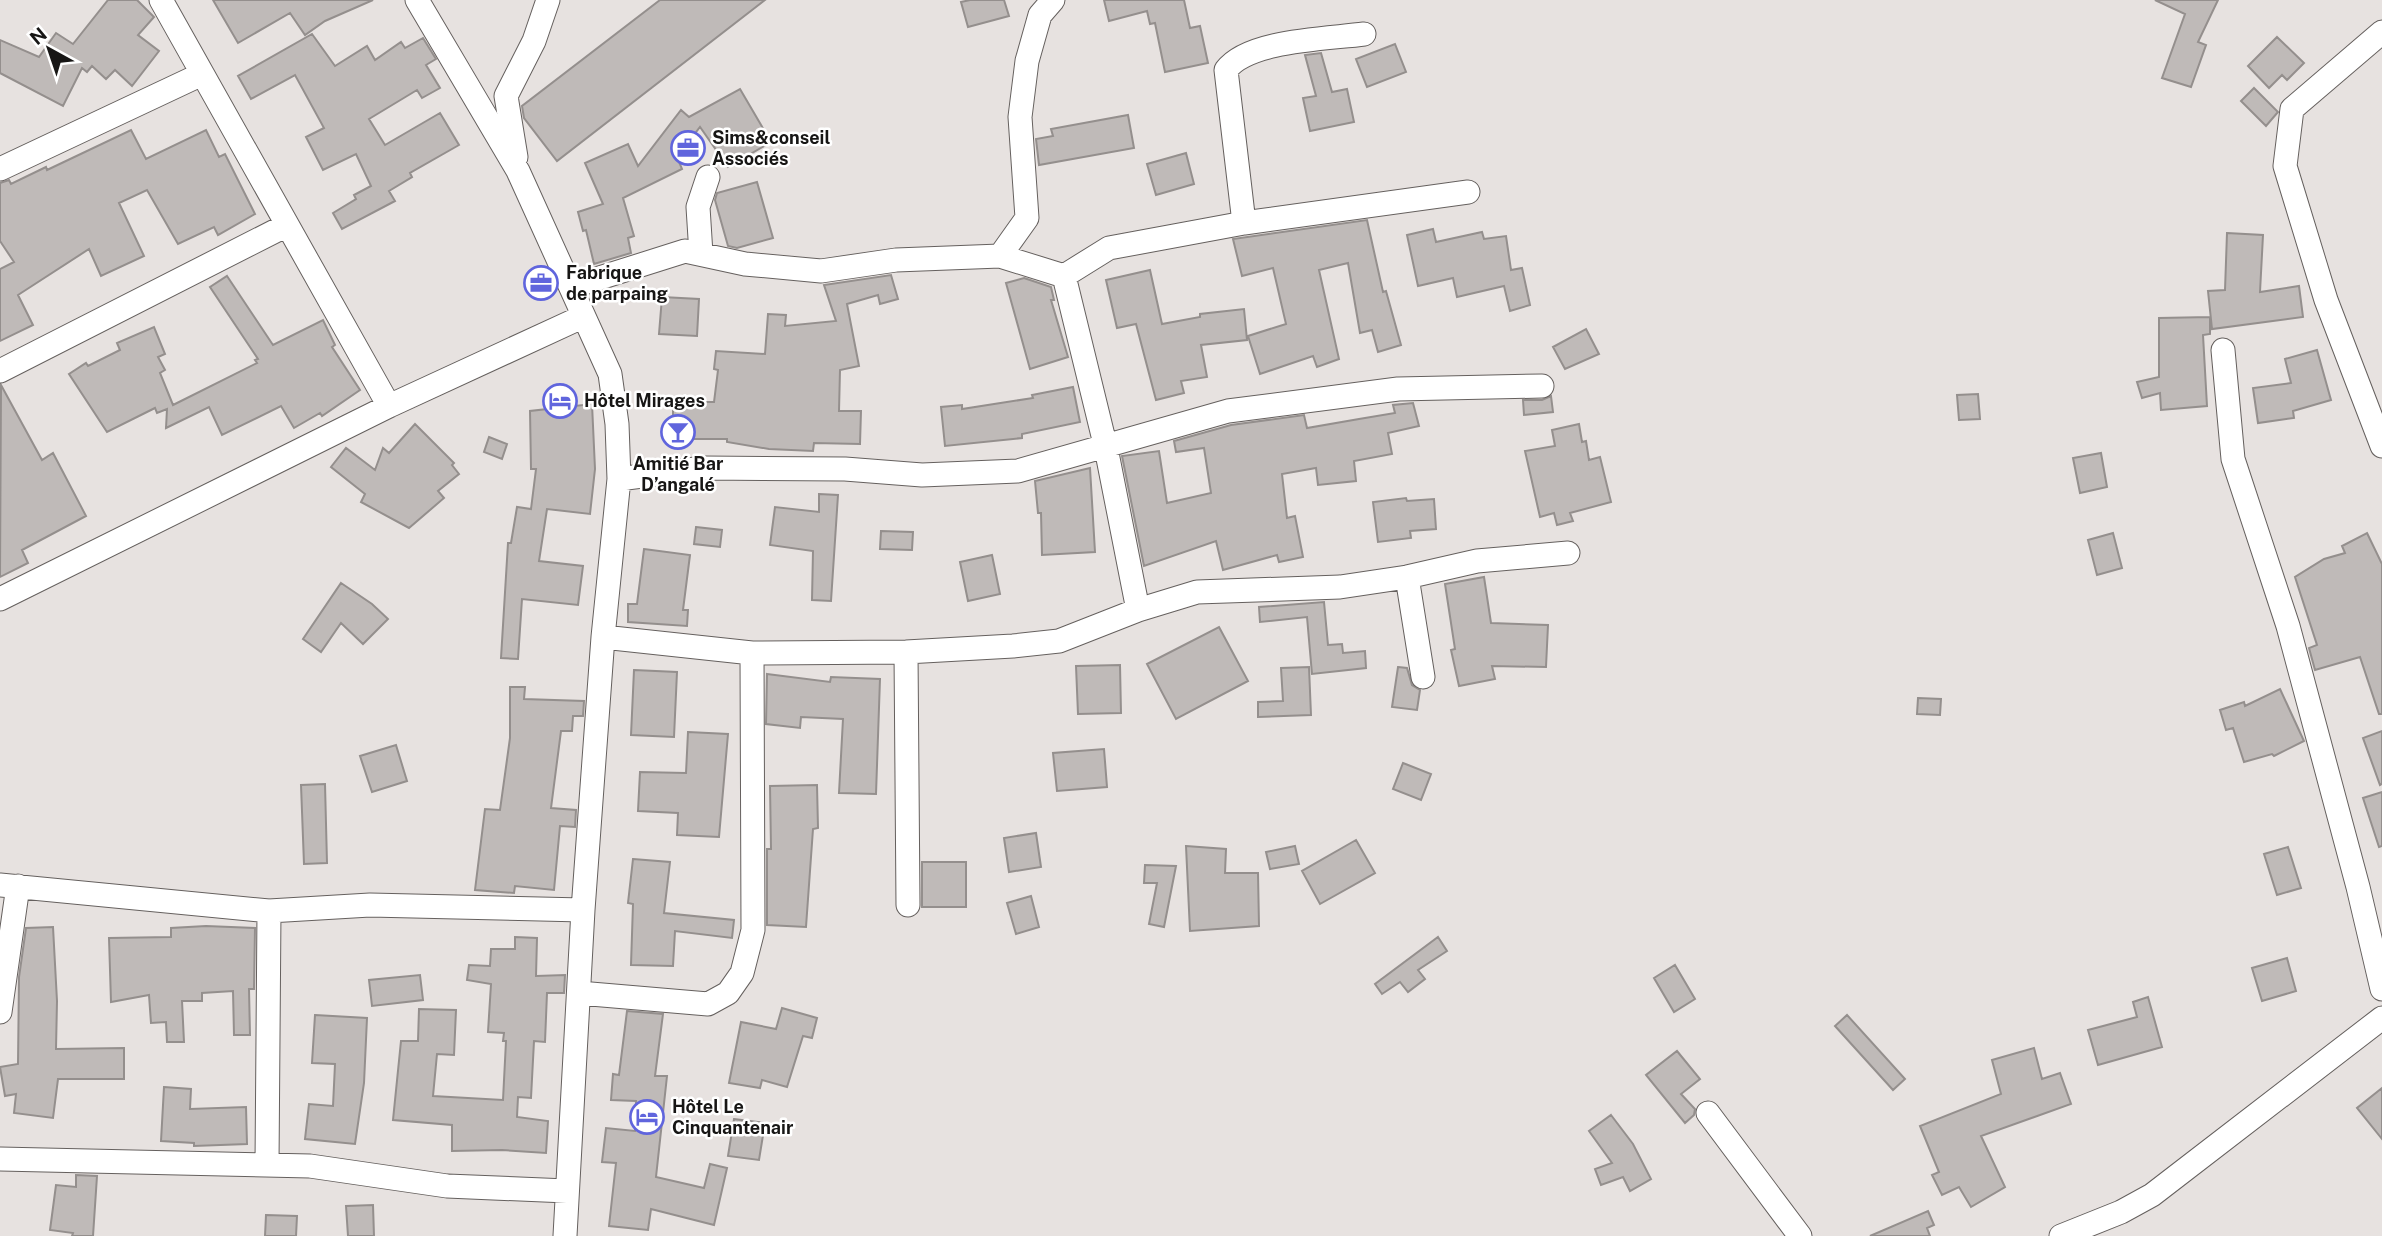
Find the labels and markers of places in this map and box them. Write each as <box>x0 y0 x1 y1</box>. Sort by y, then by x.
place label: Sims&conseil Associés <box>712 127 830 169</box>
office icon: Sims&conseil Associés <box>669 129 707 167</box>
place label: Fabrique de parpaing <box>566 262 668 304</box>
office icon: Fabrique de parpaing <box>522 264 560 302</box>
hotel icon: Hôtel Mirages <box>541 382 579 420</box>
place label: Hôtel Mirages <box>584 390 705 411</box>
bar icon: Amitié Bar D’angalé <box>659 413 697 451</box>
place label: Amitié Bar D’angalé <box>633 453 724 495</box>
place label: Hôtel Le Cinquantenair <box>672 1096 794 1138</box>
hotel icon: Hôtel Le Cinquantenair <box>628 1098 666 1136</box>

